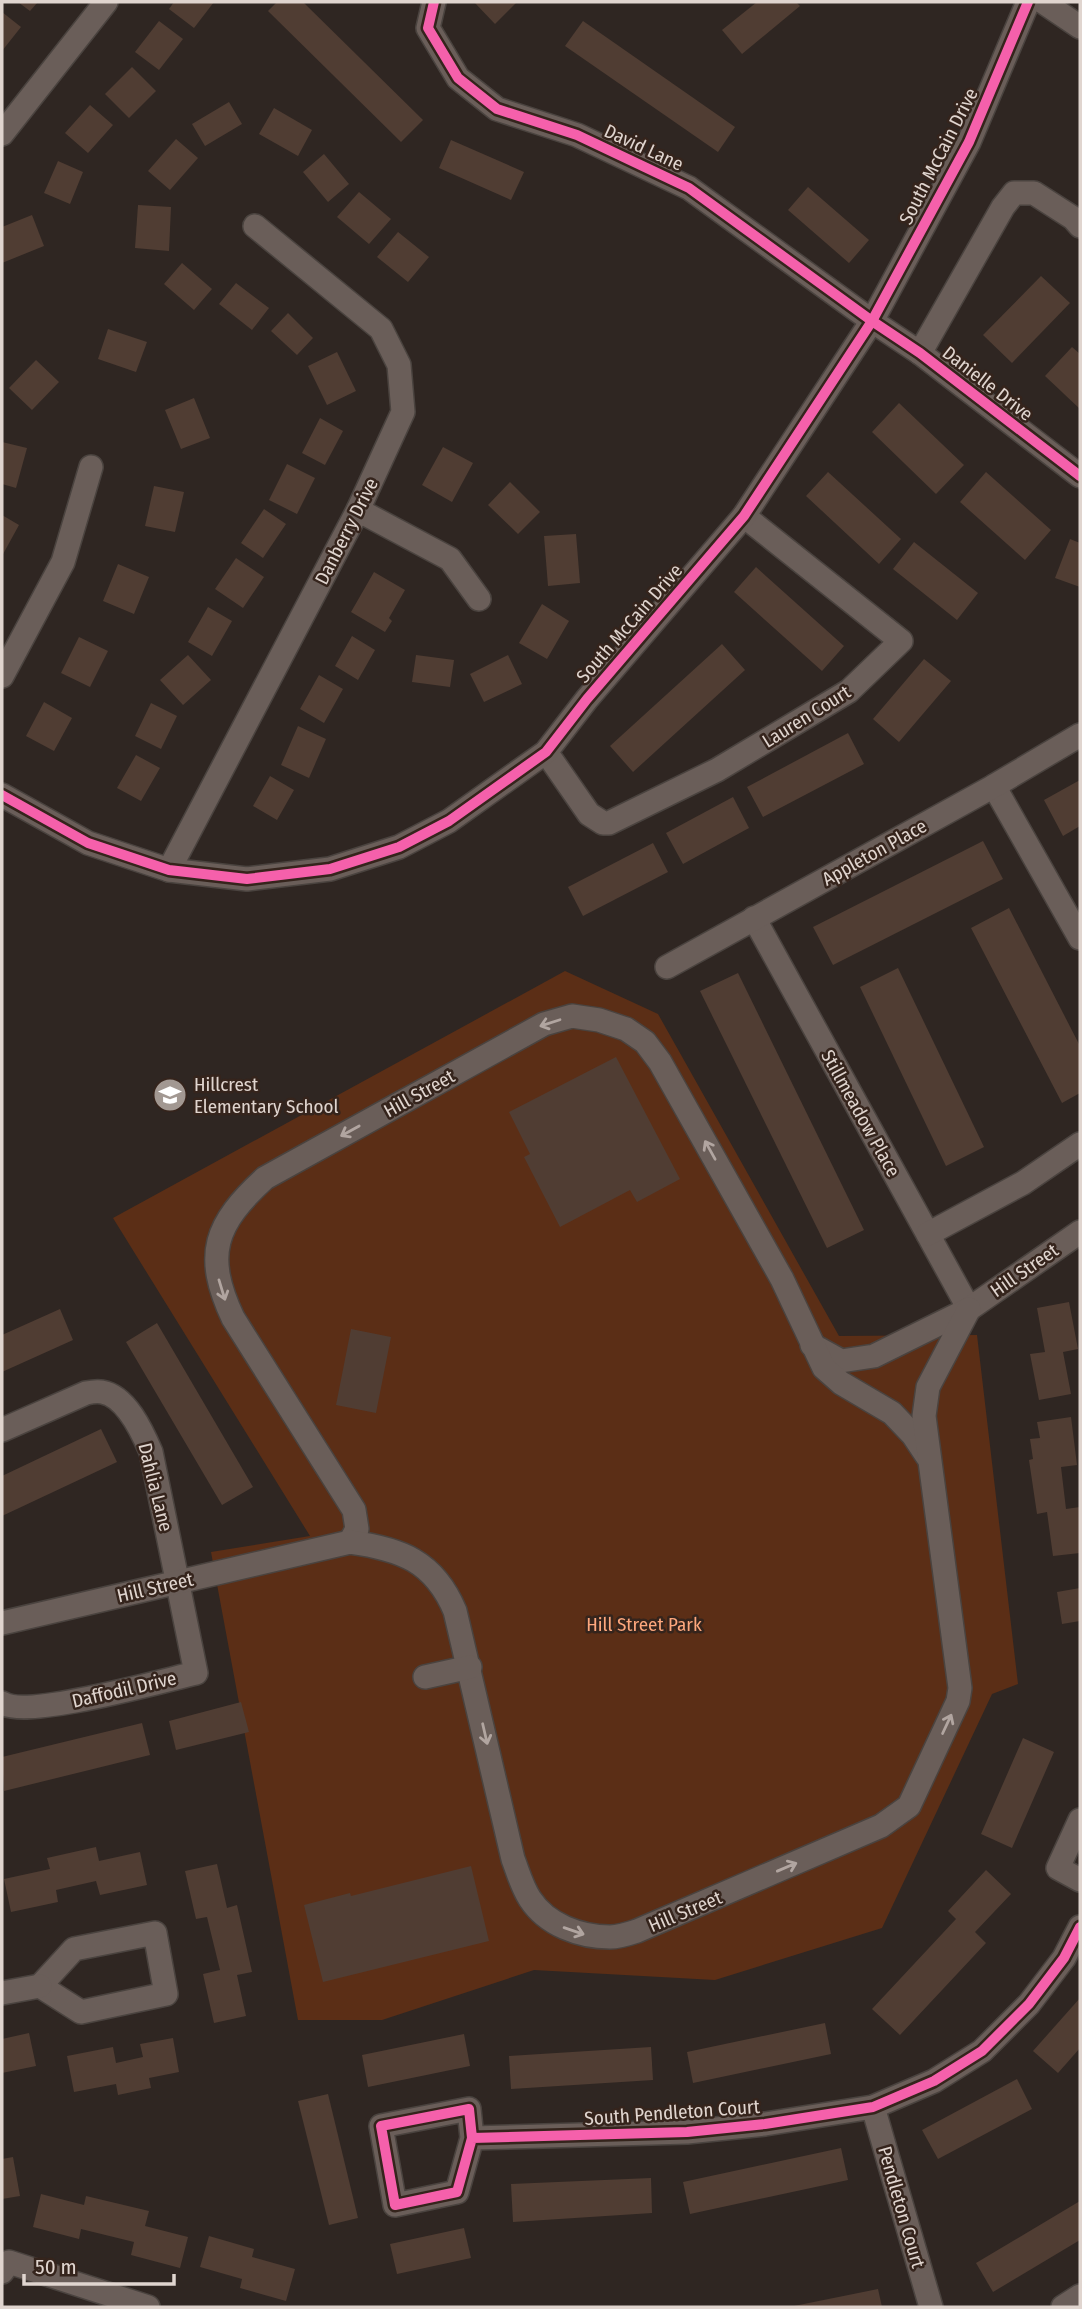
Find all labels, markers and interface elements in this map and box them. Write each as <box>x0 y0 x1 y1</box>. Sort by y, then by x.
street label: South McCain Drive <box>894 84 983 228</box>
street label: David Lane <box>601 119 687 176</box>
street label: Danielle Drive <box>938 341 1037 426</box>
street label: Danberry Drive <box>310 474 383 588</box>
street label: South McCain Drive <box>572 559 687 687</box>
street label: Lauren Court <box>758 680 855 753</box>
street label: Appleton Place <box>818 814 931 891</box>
one-way arrow <box>540 1017 562 1030</box>
street label: Stillmeadow Place <box>816 1046 905 1181</box>
street label: Hill Street <box>380 1064 459 1122</box>
place label: Hillcrest Elementary School <box>194 1073 339 1118</box>
school or university icon: Hillcrest Elementary School <box>151 1076 189 1114</box>
one-way arrow <box>341 1124 361 1138</box>
one-way arrow <box>703 1140 717 1160</box>
street label: Hill Street <box>986 1238 1063 1302</box>
one-way arrow <box>216 1279 229 1301</box>
street label: Dahlia Lane <box>133 1440 178 1534</box>
street label: Hill Street <box>115 1567 196 1607</box>
park label: Hill Street Park <box>586 1613 702 1636</box>
street label: Daffodil Drive <box>70 1666 178 1713</box>
one-way arrow <box>941 1714 954 1735</box>
one-way arrow <box>478 1722 492 1745</box>
one-way arrow <box>775 1860 797 1873</box>
street label: Hill Street <box>645 1885 726 1937</box>
one-way arrow <box>563 1925 585 1938</box>
street label: South Pendleton Court <box>584 2095 761 2130</box>
street label: Pendleton Court <box>873 2144 930 2271</box>
scale bar <box>24 2242 175 2286</box>
text: 50 m <box>35 2254 77 2280</box>

